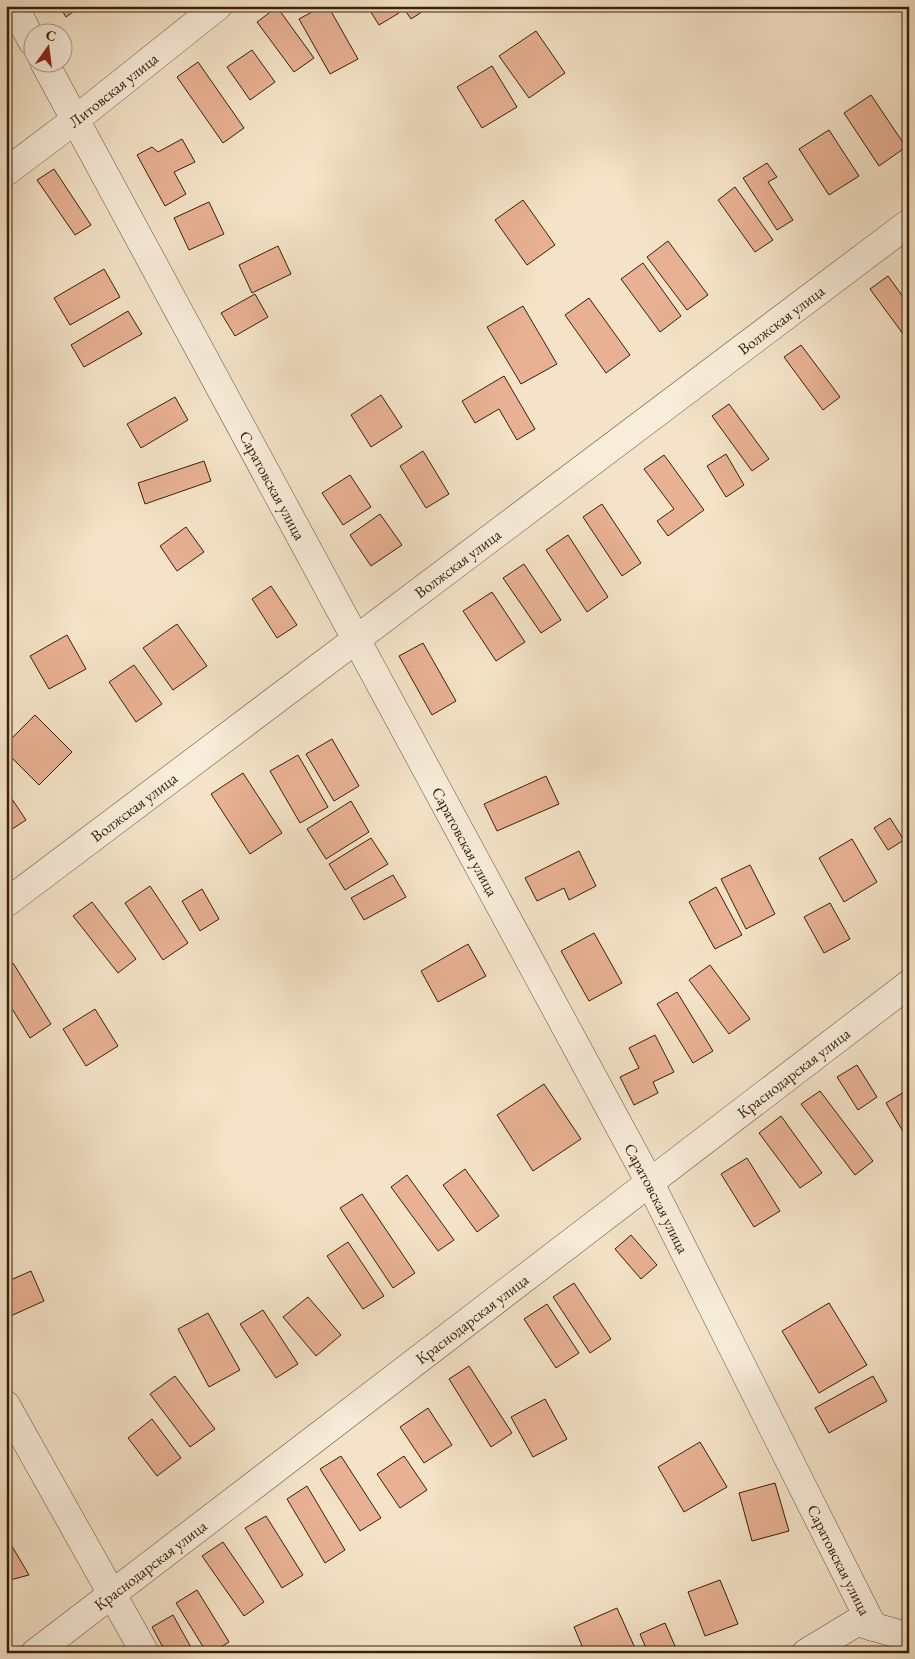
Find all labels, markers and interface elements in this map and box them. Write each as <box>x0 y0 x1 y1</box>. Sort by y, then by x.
north arrow <box>22 22 72 72</box>
text: С <box>44 25 58 45</box>
street label: Литовская улица <box>64 47 163 132</box>
street label: Волжская улица <box>733 280 829 359</box>
street label: Саратовская улица <box>235 427 311 544</box>
street label: Волжская улица <box>410 523 505 603</box>
street label: Волжская улица <box>86 767 182 846</box>
street label: Саратовская улица <box>427 783 504 900</box>
street label: Краснодарская улица <box>733 1022 855 1122</box>
street label: Саратовская улица <box>620 1139 694 1257</box>
street label: Краснодарская улица <box>411 1268 533 1369</box>
street label: Саратовская улица <box>803 1501 876 1619</box>
street label: Краснодарская улица <box>89 1515 211 1615</box>

